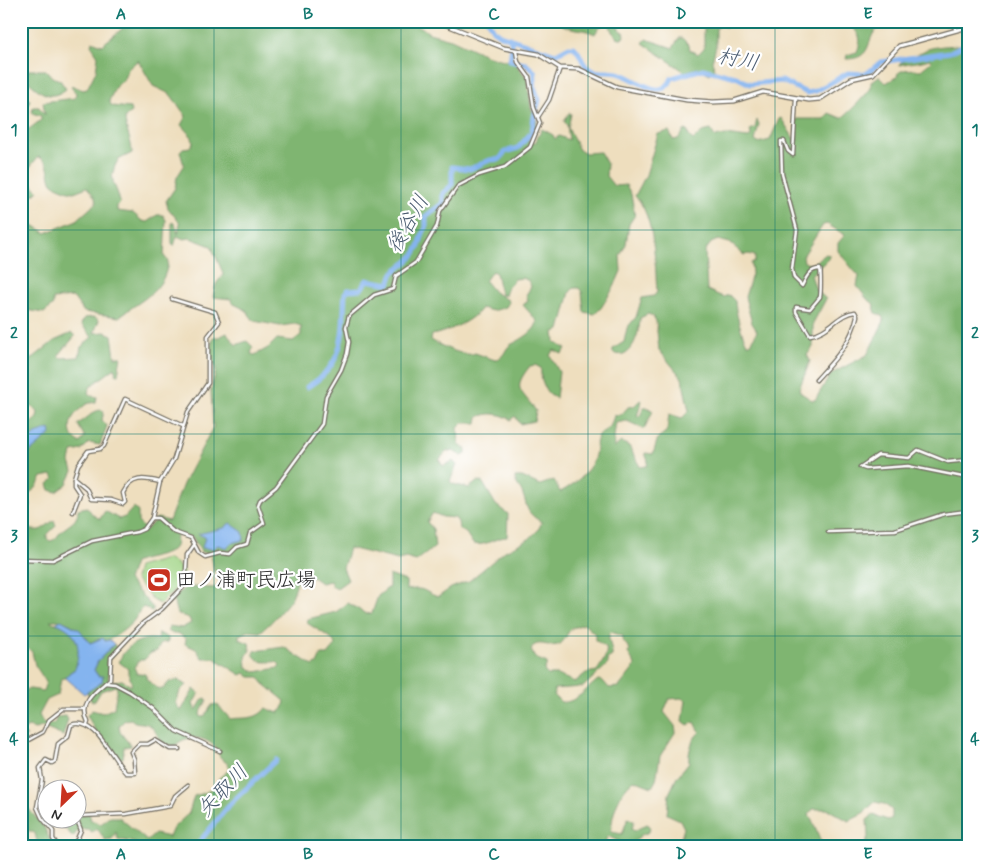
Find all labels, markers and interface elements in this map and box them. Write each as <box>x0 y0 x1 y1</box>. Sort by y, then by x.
text: A <box>116 4 126 25</box>
text: B <box>303 4 313 25</box>
text: C <box>488 4 500 25</box>
text: D <box>675 4 687 25</box>
text: E <box>863 4 873 25</box>
water label: 村川 <box>715 42 761 78</box>
text: 1 <box>10 120 18 141</box>
text: 1 <box>971 120 979 141</box>
water label: 後谷川 <box>380 190 436 258</box>
text: 2 <box>10 323 18 344</box>
text: 2 <box>971 323 979 344</box>
text: 3 <box>10 526 18 547</box>
text: 3 <box>971 526 979 547</box>
sports icon: 田ノ浦町民広場 <box>146 567 172 593</box>
place label: 田ノ浦町民広場 <box>176 567 316 594</box>
text: 4 <box>9 729 19 750</box>
text: 4 <box>970 729 980 750</box>
water label: 矢取川 <box>191 758 255 824</box>
north arrow <box>38 780 88 830</box>
text: N <box>49 805 65 825</box>
text: A <box>116 844 126 865</box>
text: B <box>303 844 313 865</box>
text: C <box>488 844 500 865</box>
text: D <box>675 844 687 865</box>
text: E <box>863 844 873 865</box>

